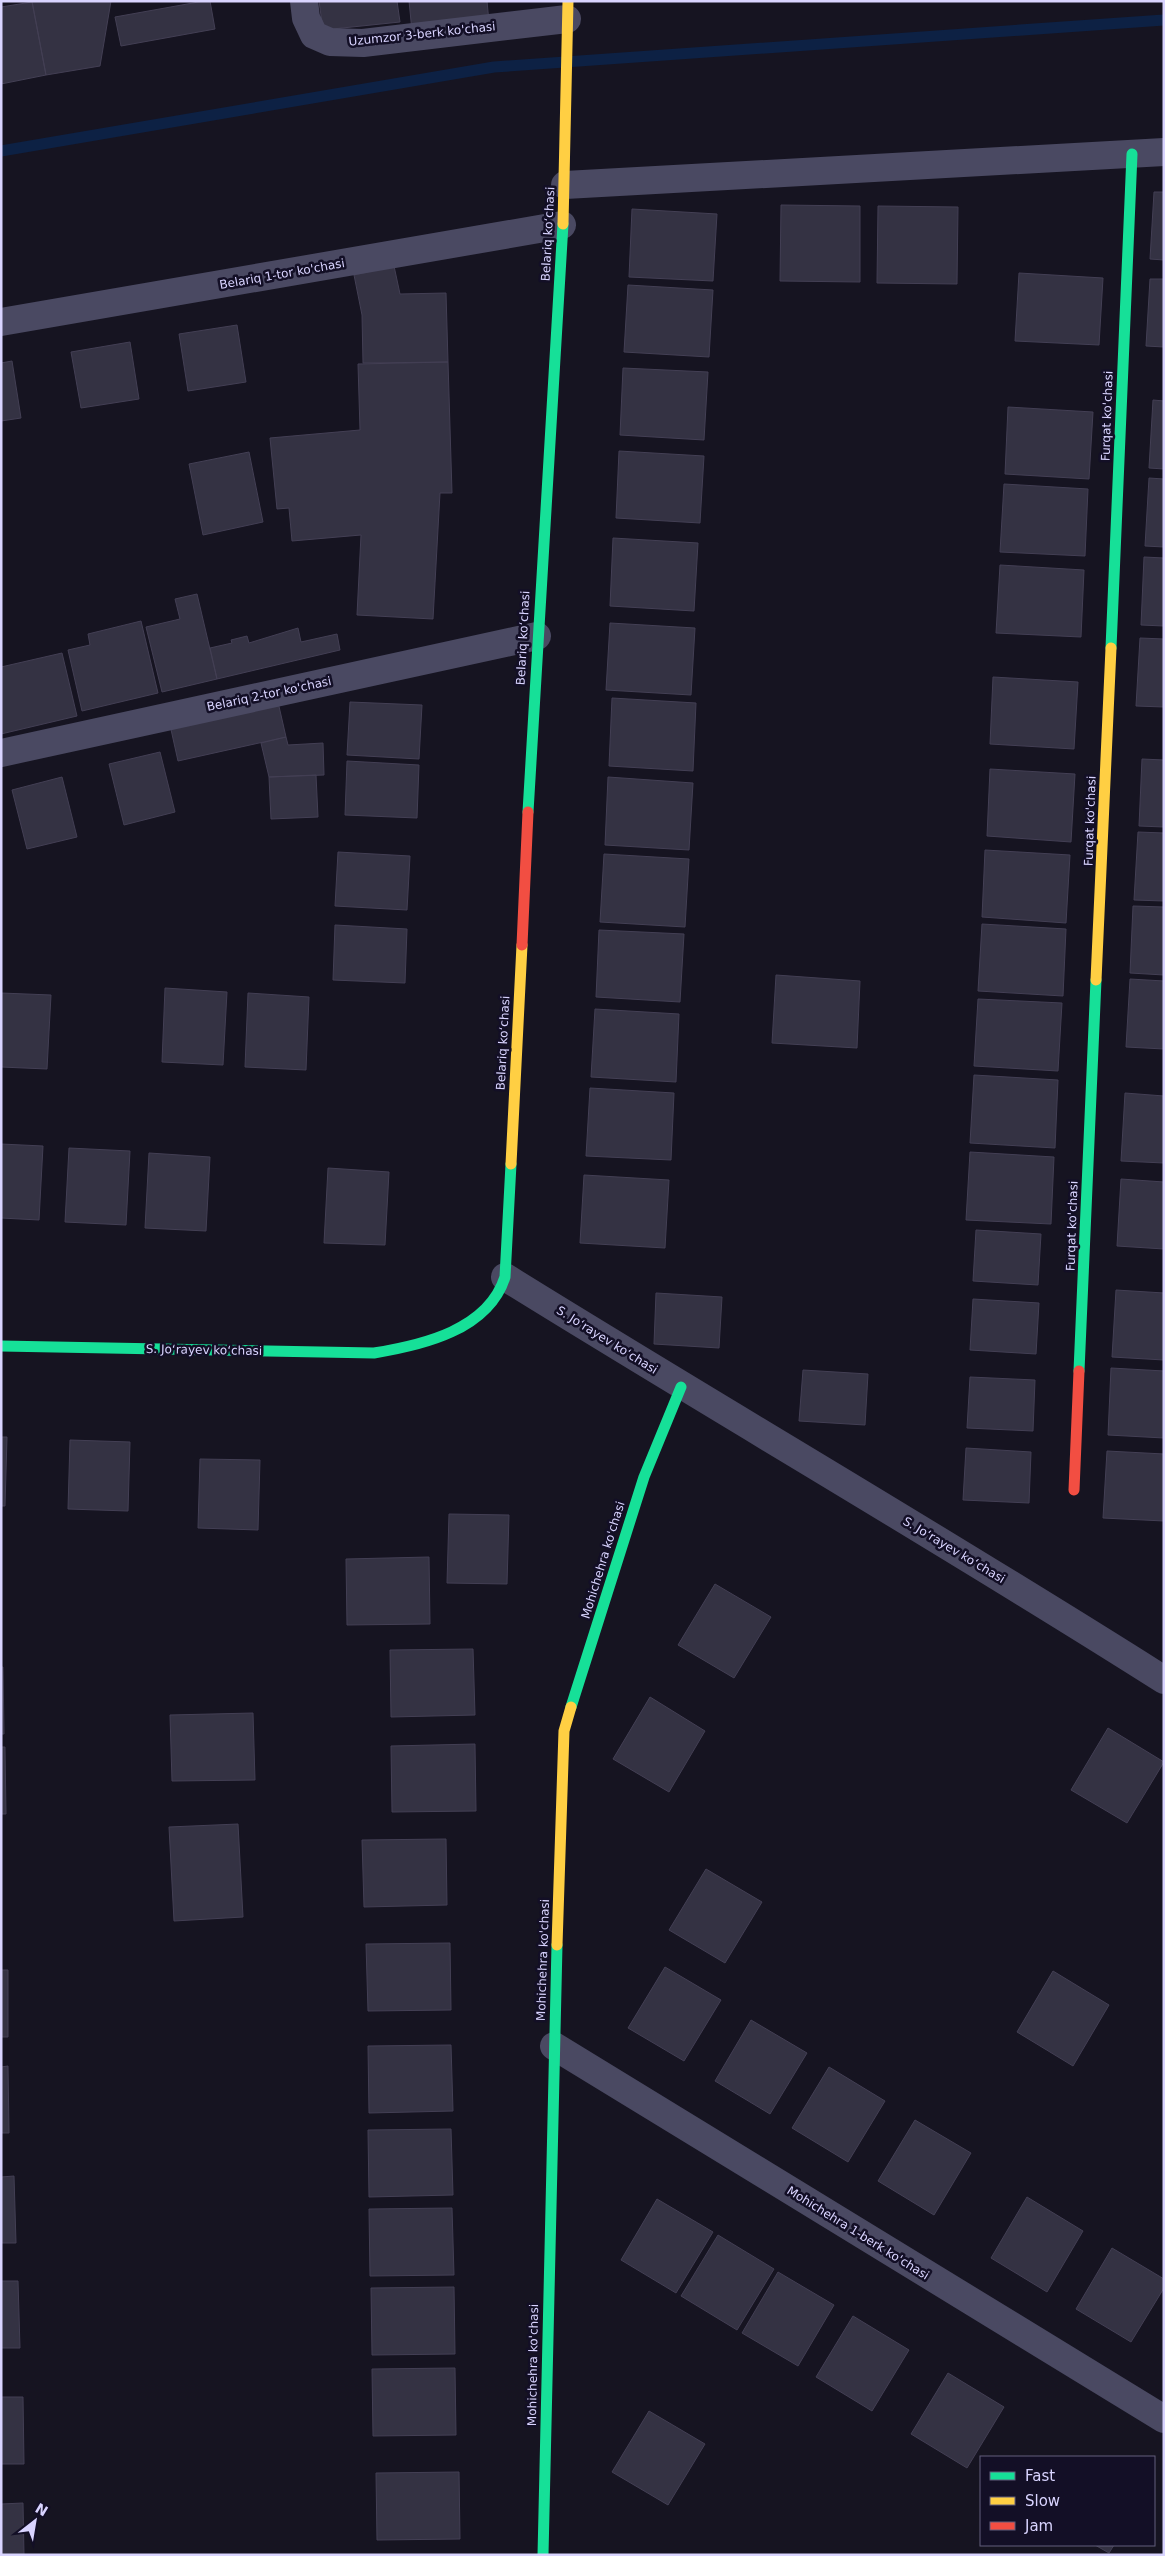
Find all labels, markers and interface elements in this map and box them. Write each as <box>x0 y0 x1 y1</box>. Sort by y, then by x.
street label: Uzumzor 3-berk ko'chasi <box>348 19 496 49</box>
street label: Belariq koʻchasi <box>539 186 557 282</box>
street label: Belariq 1-tor ko'chasi <box>218 256 346 292</box>
street label: Furqat ko'chasi <box>1098 371 1116 461</box>
street label: Belariq koʻchasi <box>514 590 532 686</box>
street label: Belariq 2-tor ko'chasi <box>205 674 333 714</box>
street label: Furqat ko'chasi <box>1081 776 1099 866</box>
street label: Belariq koʻchasi <box>494 995 512 1091</box>
street label: Furqat ko'chasi <box>1063 1181 1081 1271</box>
street label: S. Joʻrayev koʻchasi <box>554 1303 660 1377</box>
street label: S. Joʻrayev koʻchasi <box>146 1342 262 1358</box>
street label: Mohichehra ko'chasi <box>578 1500 628 1620</box>
street label: S. Joʻrayev koʻchasi <box>900 1514 1008 1586</box>
street label: Mohichehra ko'chasi <box>534 1899 552 2021</box>
street label: Mohichehra 1-berk ko'chasi <box>784 2183 932 2283</box>
street label: Mohichehra ko'chasi <box>525 2304 541 2426</box>
legend <box>980 2456 1155 2546</box>
text: Fast <box>1025 2467 1055 2485</box>
text: Slow <box>1025 2492 1060 2510</box>
north arrow <box>10 2496 60 2546</box>
text: N <box>33 2500 51 2520</box>
text: Jam <box>1024 2517 1053 2535</box>

